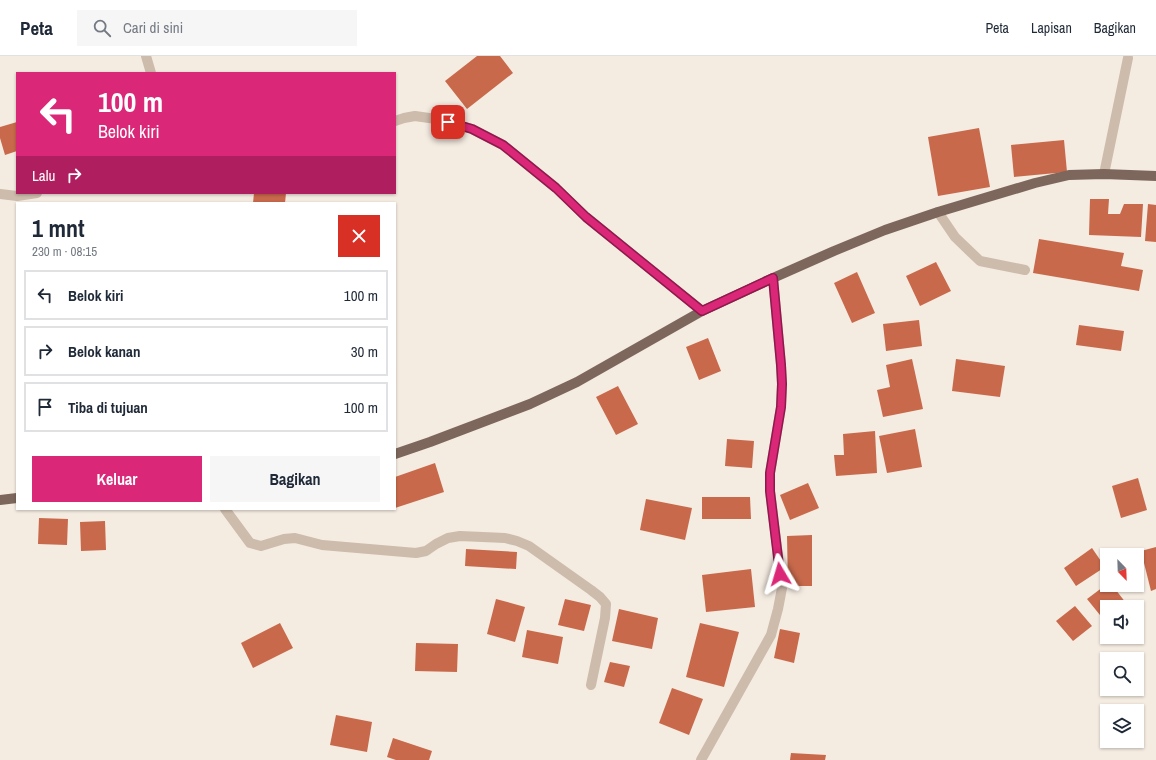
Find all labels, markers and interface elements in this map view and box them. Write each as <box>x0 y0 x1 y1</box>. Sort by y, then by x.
search box <box>77 10 357 46</box>
text: Peta <box>20 15 53 41</box>
icon: search <box>91 17 113 39</box>
text: Cari di sini <box>123 17 183 38</box>
text: Peta <box>985 19 1009 37</box>
text: Lapisan <box>1031 19 1072 37</box>
text: Bagikan <box>1094 19 1136 37</box>
text: 100 m <box>98 83 163 121</box>
icon: left <box>32 88 84 140</box>
pin <box>431 105 465 139</box>
icon: arrive <box>437 111 459 133</box>
text: Belok kiri <box>98 119 160 144</box>
icon: right <box>63 164 85 186</box>
text: Lalu <box>32 165 55 186</box>
text: 1 mnt <box>32 212 85 244</box>
button: close <box>338 215 380 257</box>
text: 230 m · 08:15 <box>32 243 97 260</box>
icon: left <box>34 284 56 306</box>
text: Belok kiri <box>68 285 123 306</box>
text: 100 m <box>344 285 378 306</box>
icon: right <box>34 340 56 362</box>
text: Belok kanan <box>68 341 140 362</box>
text: 30 m <box>351 341 378 362</box>
icon: arrive <box>34 396 56 418</box>
text: Tiba di tujuan <box>68 397 148 418</box>
text: 100 m <box>344 397 378 418</box>
button: Keluar <box>32 456 202 502</box>
button: Bagikan <box>210 456 380 502</box>
north arrow <box>1100 548 1144 592</box>
map controls <box>1100 548 1144 748</box>
position arrow <box>759 553 801 595</box>
button: sound <box>1100 600 1144 644</box>
button: search <box>1100 652 1144 696</box>
button: layers <box>1100 704 1144 748</box>

